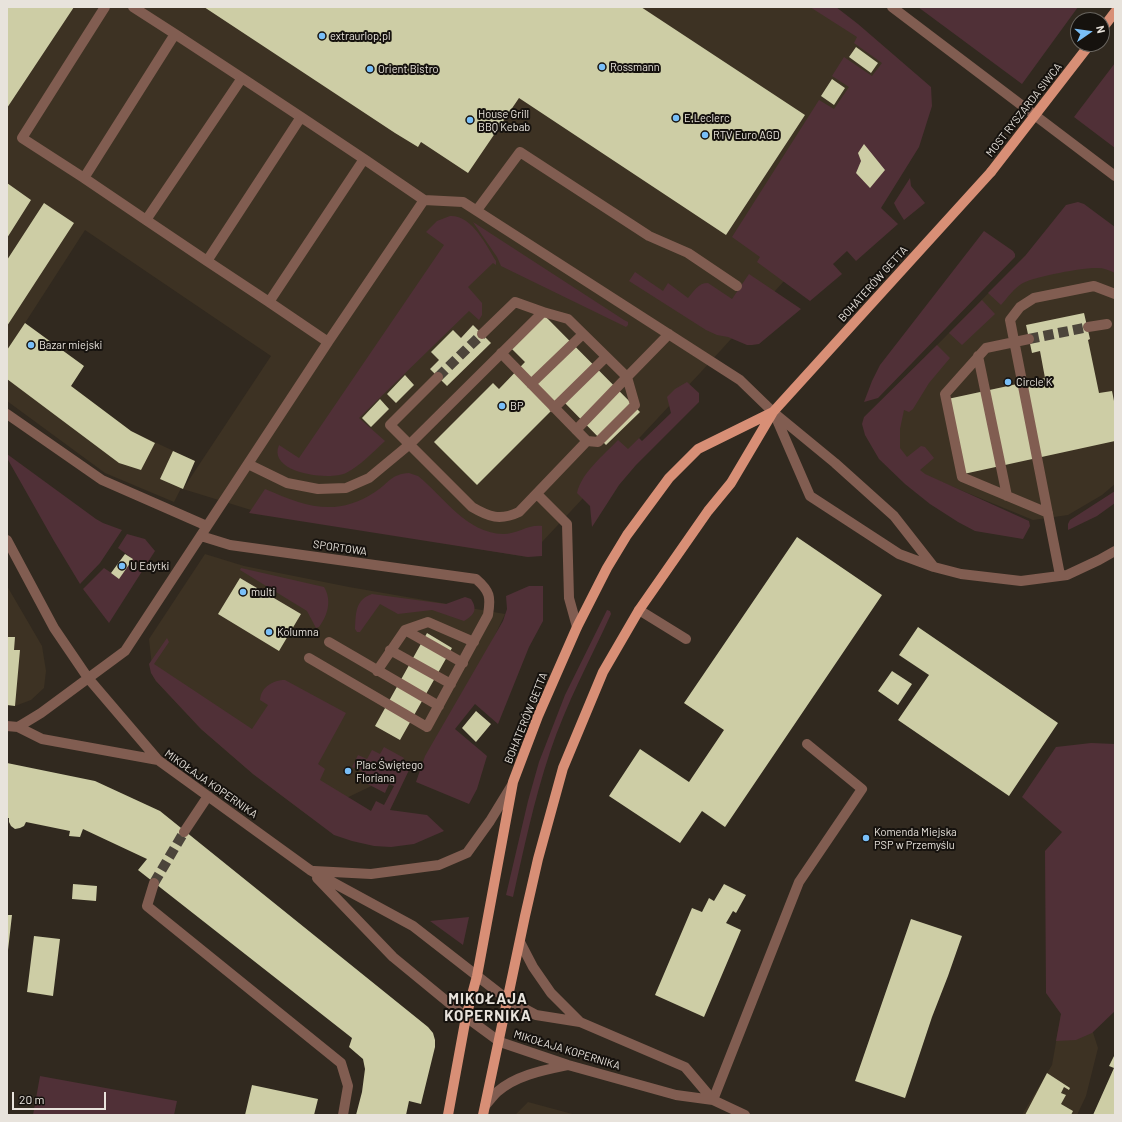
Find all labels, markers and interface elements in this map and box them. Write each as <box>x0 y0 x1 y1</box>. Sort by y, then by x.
north arrow <box>1070 12 1110 52</box>
text: N <box>1094 24 1108 34</box>
place label: extraurlop.pl <box>330 29 390 43</box>
marker: extraurlop.pl <box>317 31 327 41</box>
place label: Rossmann <box>610 60 660 74</box>
street label: MOST RYSZARDA SIWCA <box>983 60 1065 160</box>
place label: Orient Bistro <box>378 62 439 76</box>
marker: Rossmann <box>597 62 607 72</box>
marker: Orient Bistro <box>365 64 375 74</box>
place label: House Grill BBQ Kebab <box>478 107 530 133</box>
place label: E.Leclerc <box>684 111 730 125</box>
marker: E.Leclerc <box>671 113 681 123</box>
marker: House Grill BBQ Kebab <box>465 115 475 125</box>
place label: RTV Euro AGD <box>713 128 779 142</box>
marker: RTV Euro AGD <box>700 130 710 140</box>
street label: BOHATERÓW GETTA <box>836 243 910 325</box>
place label: Bazar miejski <box>39 338 102 352</box>
marker: Bazar miejski <box>26 340 36 350</box>
place label: Circle K <box>1016 375 1052 389</box>
marker: Circle K <box>1003 377 1013 387</box>
place label: BP <box>510 399 523 413</box>
marker: BP <box>497 401 507 411</box>
street label: SPORTOWA <box>312 538 368 558</box>
place label: U Edytki <box>130 559 169 573</box>
marker: U Edytki <box>117 561 127 571</box>
place label: multi <box>251 585 275 599</box>
marker: multi <box>238 587 248 597</box>
place label: Kolumna <box>277 625 319 639</box>
marker: Kolumna <box>264 627 274 637</box>
street label: BOHATERÓW GETTA <box>502 670 550 766</box>
street label: MIKOŁAJA KOPERNIKA <box>162 747 260 821</box>
place label: Plac Świętego Floriana <box>356 758 423 784</box>
marker: Plac Świętego Floriana <box>343 766 353 776</box>
place label: Komenda Miejska PSP w Przemyślu <box>874 825 957 851</box>
marker: Komenda Miejska PSP w Przemyślu <box>861 833 871 843</box>
district label: MIKOŁAJA KOPERNIKA <box>444 990 532 1025</box>
street label: MIKOŁAJA KOPERNIKA <box>512 1028 622 1072</box>
scale bar <box>14 1084 108 1110</box>
text: 20 m <box>19 1092 45 1106</box>

